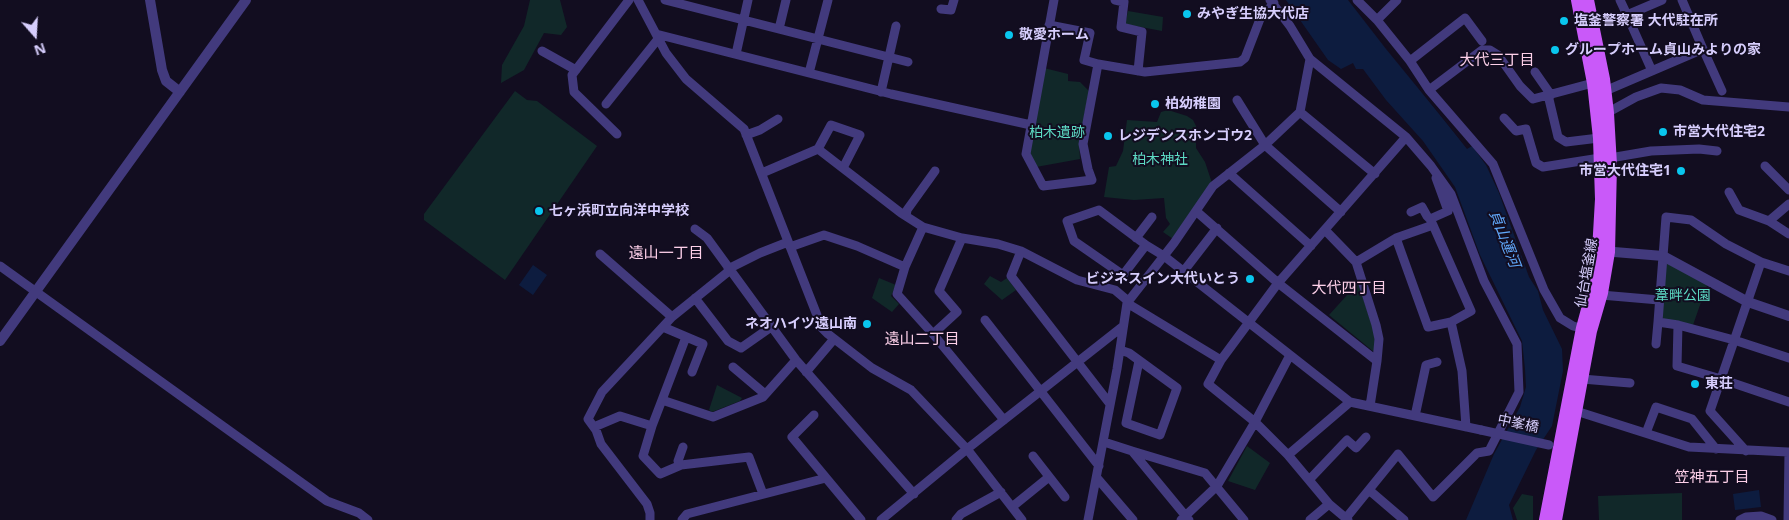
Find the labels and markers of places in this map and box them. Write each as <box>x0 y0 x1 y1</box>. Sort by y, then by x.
place label: みやぎ生協大代店 <box>1197 6 1309 22</box>
marker: みやぎ生協大代店 <box>1181 8 1193 20</box>
place label: 塩釜警察署 大代駐在所 <box>1574 13 1718 29</box>
marker: 塩釜警察署 大代駐在所 <box>1558 15 1570 27</box>
place label: 敬愛ホーム <box>1019 27 1089 43</box>
marker: 敬愛ホーム <box>1003 29 1015 41</box>
place label: グループホーム貞山みよりの家 <box>1565 42 1761 58</box>
marker: グループホーム貞山みよりの家 <box>1549 44 1561 56</box>
place label: 柏幼稚園 <box>1165 96 1221 112</box>
marker: 柏幼稚園 <box>1149 98 1161 110</box>
place label: 市営大代住宅2 <box>1673 124 1765 140</box>
marker: 市営大代住宅2 <box>1657 126 1669 138</box>
place label: レジデンスホンゴウ2 <box>1118 128 1252 144</box>
marker: レジデンスホンゴウ2 <box>1102 130 1114 142</box>
place label: 市営大代住宅1 <box>1579 163 1671 179</box>
marker: 市営大代住宅1 <box>1675 165 1687 177</box>
place label: 七ヶ浜町立向洋中学校 <box>549 203 689 219</box>
marker: 七ヶ浜町立向洋中学校 <box>533 205 545 217</box>
place label: ビジネスイン大代いとう <box>1086 271 1240 287</box>
marker: ビジネスイン大代いとう <box>1244 273 1256 285</box>
place label: ネオハイツ遠山南 <box>745 316 857 332</box>
marker: ネオハイツ遠山南 <box>861 318 873 330</box>
place label: 東荘 <box>1705 376 1733 392</box>
marker: 東荘 <box>1689 378 1701 390</box>

